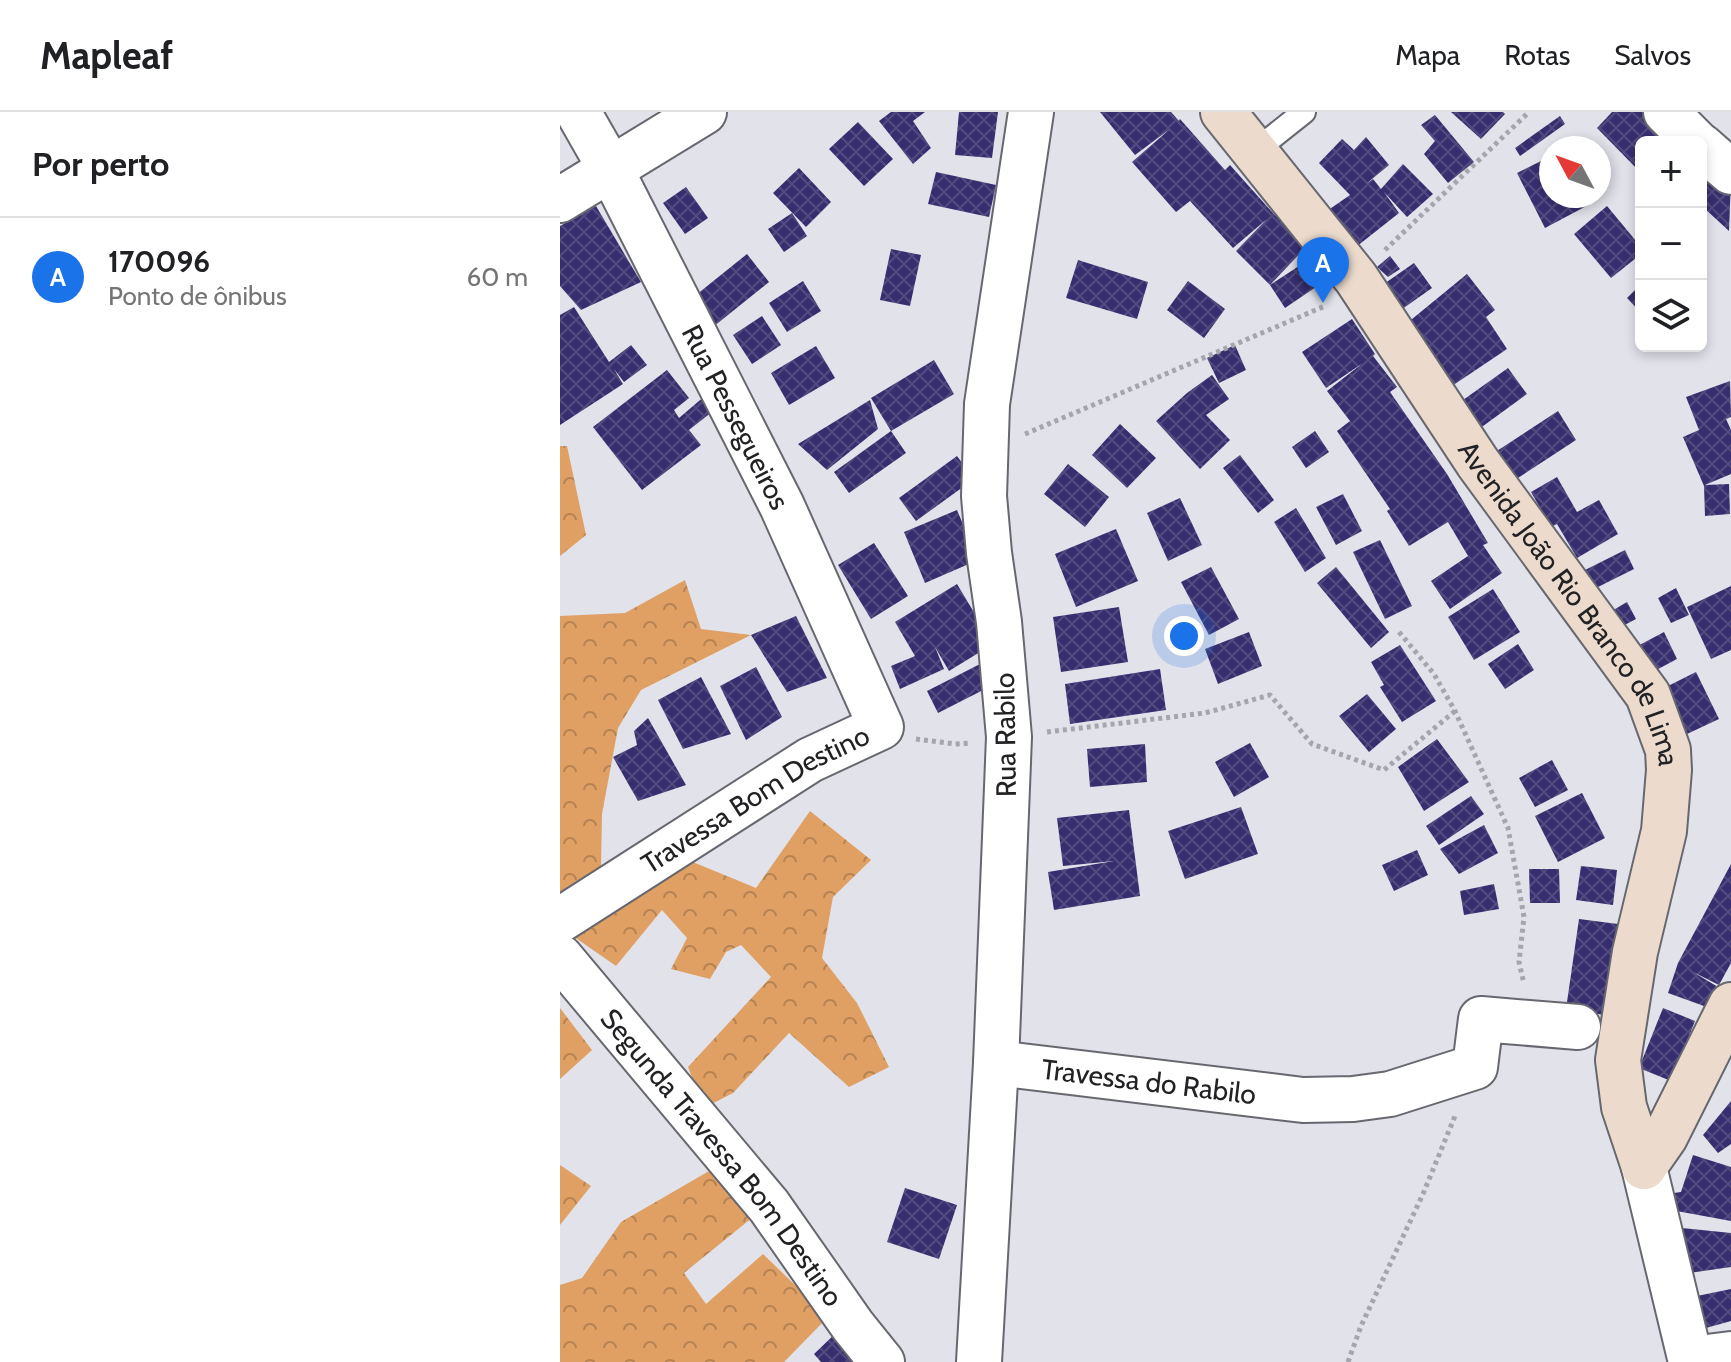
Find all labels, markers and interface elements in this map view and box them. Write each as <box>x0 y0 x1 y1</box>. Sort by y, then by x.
text: Mapleaf <box>40 32 173 79</box>
text: Mapa <box>1395 38 1460 72</box>
text: Rotas <box>1504 38 1570 72</box>
text: Salvos <box>1614 38 1691 72</box>
north arrow <box>1539 136 1611 208</box>
map controls <box>1635 136 1707 352</box>
button: + <box>1635 136 1707 208</box>
text: Por perto <box>32 143 169 185</box>
button: − <box>1635 208 1707 280</box>
pin: A <box>1297 237 1349 303</box>
text: 170096 <box>108 243 210 280</box>
text: A <box>50 261 66 293</box>
text: 60 m <box>466 261 528 293</box>
text: Ponto de ônibus <box>108 280 287 312</box>
button: layers <box>1635 280 1707 352</box>
street label: Rua Pessegueiros <box>675 319 797 515</box>
street label: Avenida João Rio Branco de Lima <box>1451 434 1686 768</box>
your location <box>1164 616 1204 656</box>
street label: Rua Rabilo <box>987 672 1023 798</box>
street label: Travessa Bom Destino <box>635 718 875 881</box>
street label: Segunda Travessa Bom Destino <box>594 1002 851 1313</box>
street label: Travessa do Rabilo <box>1040 1052 1258 1111</box>

